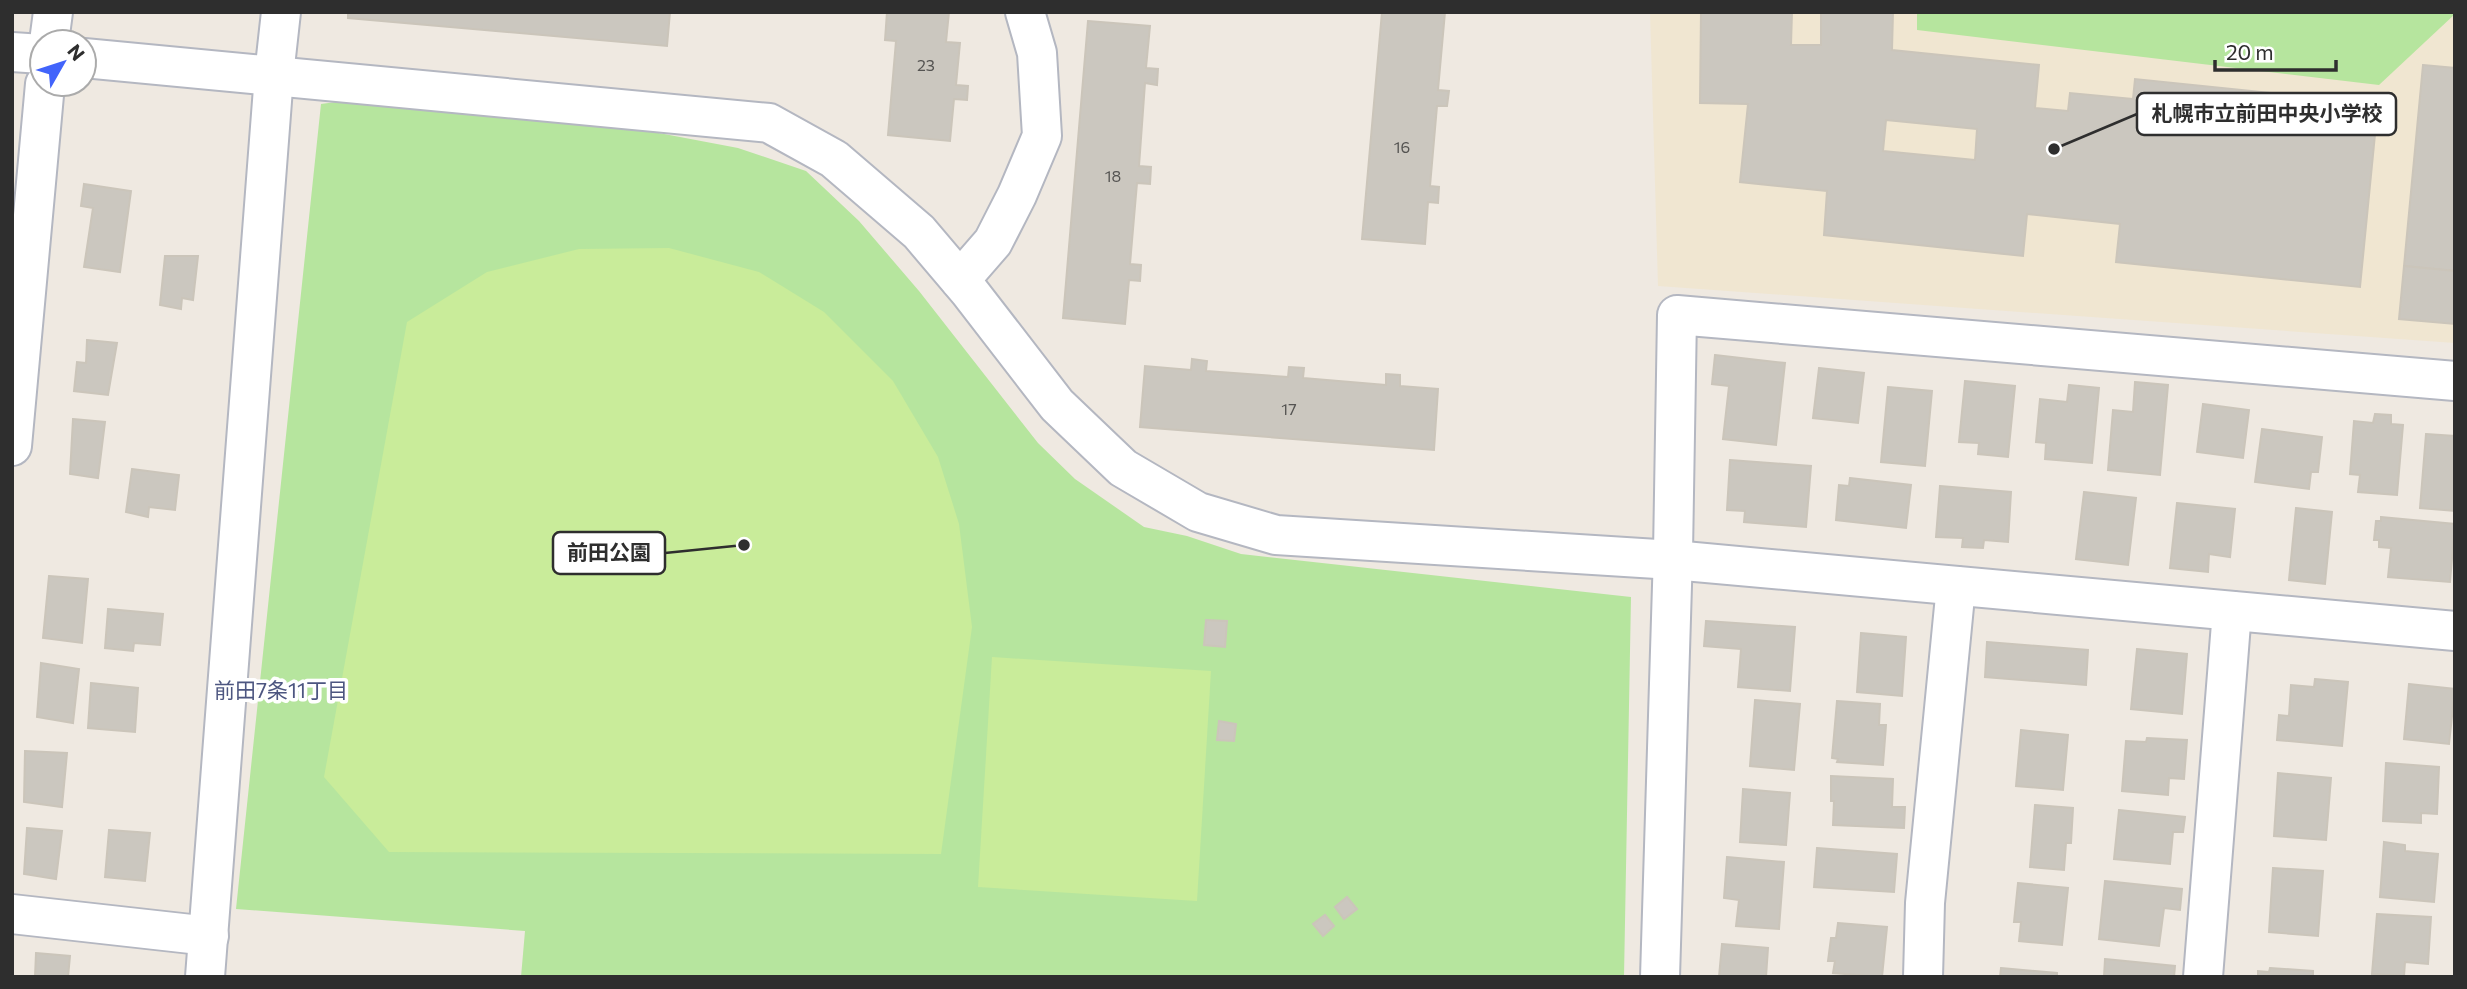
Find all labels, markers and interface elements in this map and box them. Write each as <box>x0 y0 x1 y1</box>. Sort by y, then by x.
north arrow <box>28 28 98 98</box>
scale bar <box>2215 28 2336 72</box>
text: N <box>63 39 90 65</box>
text: 20 m <box>2226 39 2274 64</box>
house number: 23 <box>917 55 935 74</box>
callout: 札幌市立前田中央小学校 <box>2137 93 2396 135</box>
text: 札幌市立前田中央小学校 <box>2152 100 2383 125</box>
house number: 16 <box>1394 137 1410 156</box>
house number: 18 <box>1105 166 1121 185</box>
house number: 17 <box>1281 399 1297 418</box>
callout: 前田公園 <box>553 532 665 574</box>
text: 前田公園 <box>567 539 651 564</box>
district label: 前田7条11丁目 <box>214 677 348 702</box>

